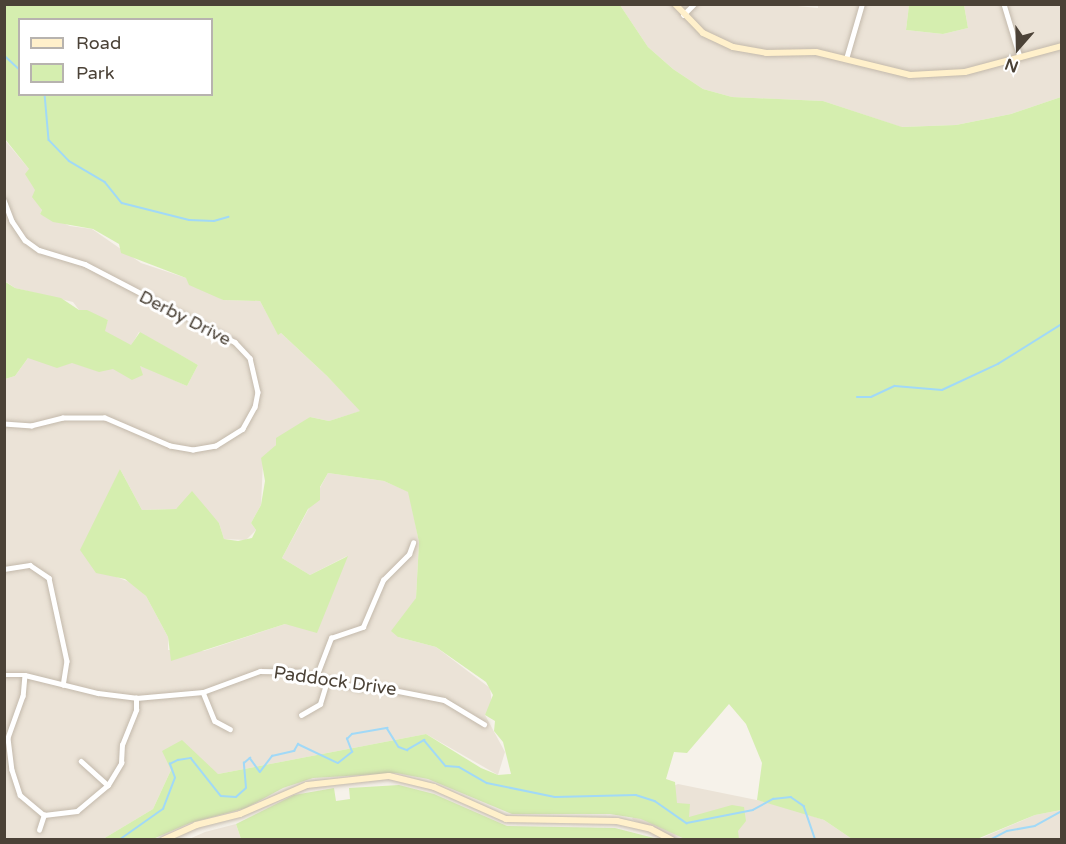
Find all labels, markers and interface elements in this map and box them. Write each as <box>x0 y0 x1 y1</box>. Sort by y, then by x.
legend <box>18 18 213 96</box>
north arrow <box>988 18 1048 78</box>
text: Road <box>76 32 121 54</box>
text: N <box>1002 53 1021 77</box>
text: Park <box>76 62 114 84</box>
street label: Derby Drive <box>135 286 235 350</box>
street label: Paddock Drive <box>272 662 398 700</box>

